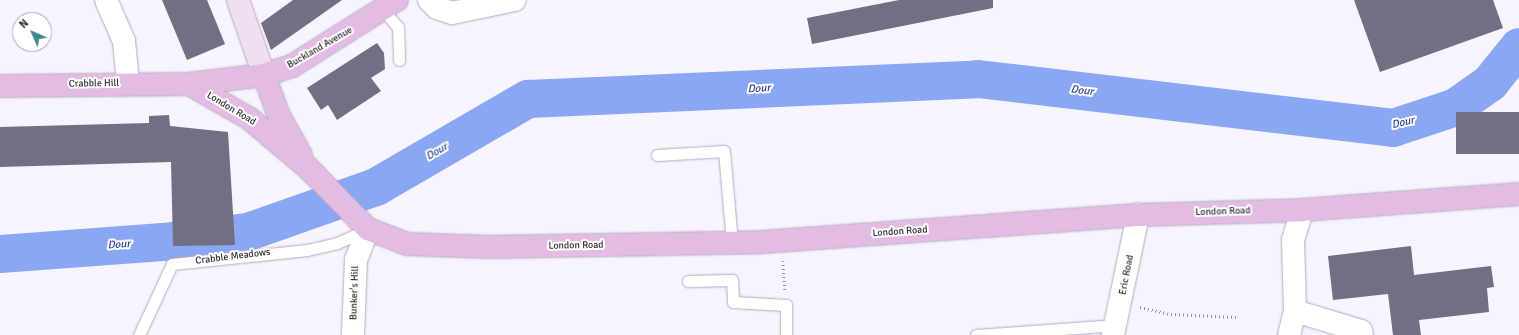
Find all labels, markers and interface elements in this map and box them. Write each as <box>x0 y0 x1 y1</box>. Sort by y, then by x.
north arrow <box>12 12 52 52</box>
text: N <box>17 17 31 31</box>
street label: Buckland Avenue <box>285 24 355 72</box>
street label: Crabble Hill <box>69 78 119 90</box>
water label: Dour <box>747 82 771 96</box>
water label: Dour <box>1070 83 1094 99</box>
street label: London Road <box>204 90 258 128</box>
water label: Dour <box>1390 114 1416 132</box>
water label: Dour <box>424 141 450 163</box>
street label: London Road <box>1195 205 1251 219</box>
street label: London Road <box>872 224 928 240</box>
water label: Dour <box>107 238 131 252</box>
street label: London Road <box>548 240 604 252</box>
street label: Crabble Meadows <box>195 246 271 268</box>
street label: Eric Road <box>1117 254 1137 296</box>
street label: Bunker's Hill <box>348 266 362 320</box>

